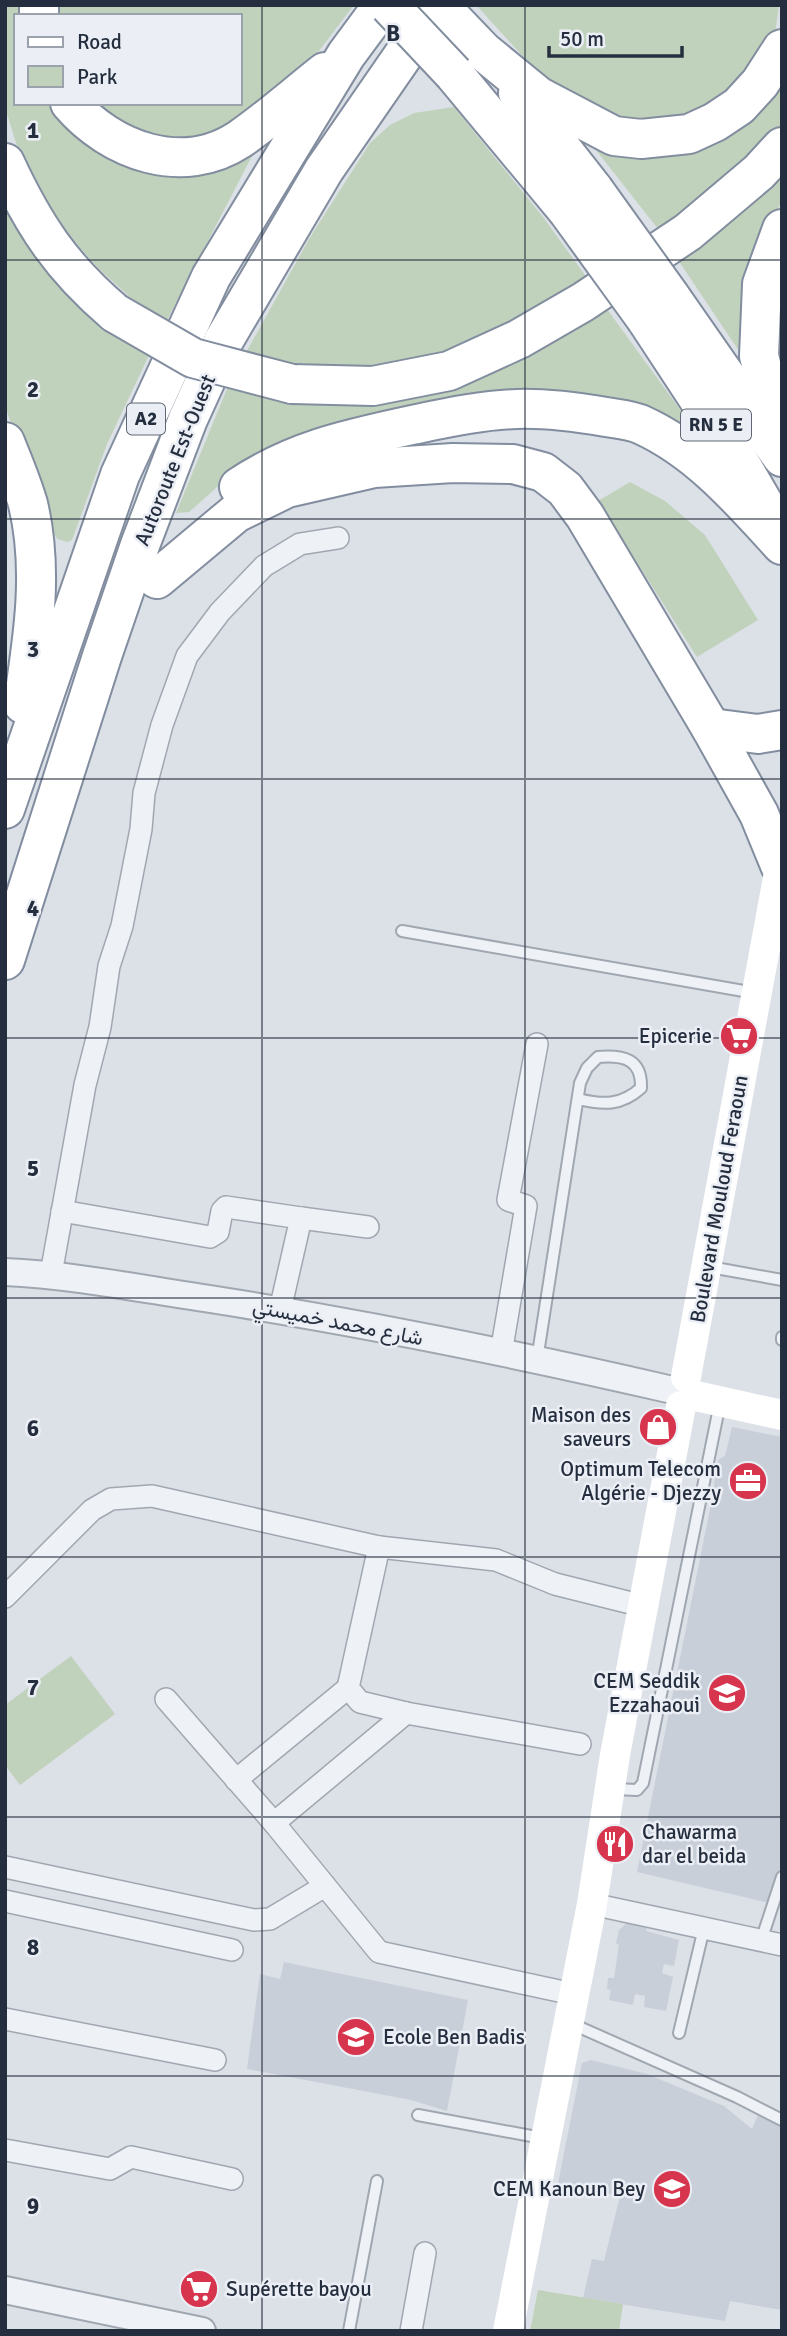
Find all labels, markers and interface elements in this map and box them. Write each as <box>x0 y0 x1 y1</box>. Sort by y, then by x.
legend <box>14 14 242 105</box>
scale bar <box>549 14 682 58</box>
text: B <box>386 19 400 48</box>
text: 50 m <box>560 26 604 52</box>
text: Road <box>77 29 122 55</box>
text: Park <box>77 64 118 90</box>
text: 1 <box>27 116 39 145</box>
street label: Autoroute Est-Ouest <box>129 371 221 549</box>
text: 2 <box>27 375 39 404</box>
road number: A2 <box>127 404 165 434</box>
road number: RN 5 E <box>681 410 751 440</box>
text: 3 <box>27 635 39 664</box>
text: 4 <box>27 894 39 923</box>
supermarket icon: Epicerie <box>718 1015 760 1057</box>
place label: Epicerie <box>639 1023 712 1049</box>
street label: Boulevard Mouloud Feraoun <box>684 1073 754 1325</box>
text: 5 <box>27 1154 39 1183</box>
street label: شارع محمد خميستي <box>250 1293 425 1355</box>
place label: Maison des saveurs <box>531 1402 631 1452</box>
shop icon: Maison des saveurs <box>637 1406 679 1448</box>
text: 6 <box>27 1414 39 1443</box>
place label: Optimum Telecom Algérie - Djezzy <box>560 1456 721 1506</box>
office icon: Optimum Telecom Algérie - Djezzy <box>727 1460 769 1502</box>
place label: CEM Seddik Ezzahaoui <box>593 1668 700 1718</box>
school or university icon: CEM Seddik Ezzahaoui <box>706 1672 748 1714</box>
text: 7 <box>27 1673 39 1702</box>
place label: Chawarma dar el beida <box>642 1819 746 1869</box>
restaurant icon: Chawarma dar el beida <box>594 1823 636 1865</box>
text: 8 <box>27 1933 39 1962</box>
school or university icon: Ecole Ben Badis <box>335 2016 377 2058</box>
place label: Ecole Ben Badis <box>383 2024 525 2050</box>
school or university icon: CEM Kanoun Bey <box>651 2168 693 2210</box>
place label: CEM Kanoun Bey <box>493 2176 645 2202</box>
text: 9 <box>27 2192 39 2221</box>
supermarket icon: Supérette bayou <box>178 2268 220 2310</box>
place label: Supérette bayou <box>226 2276 372 2302</box>

